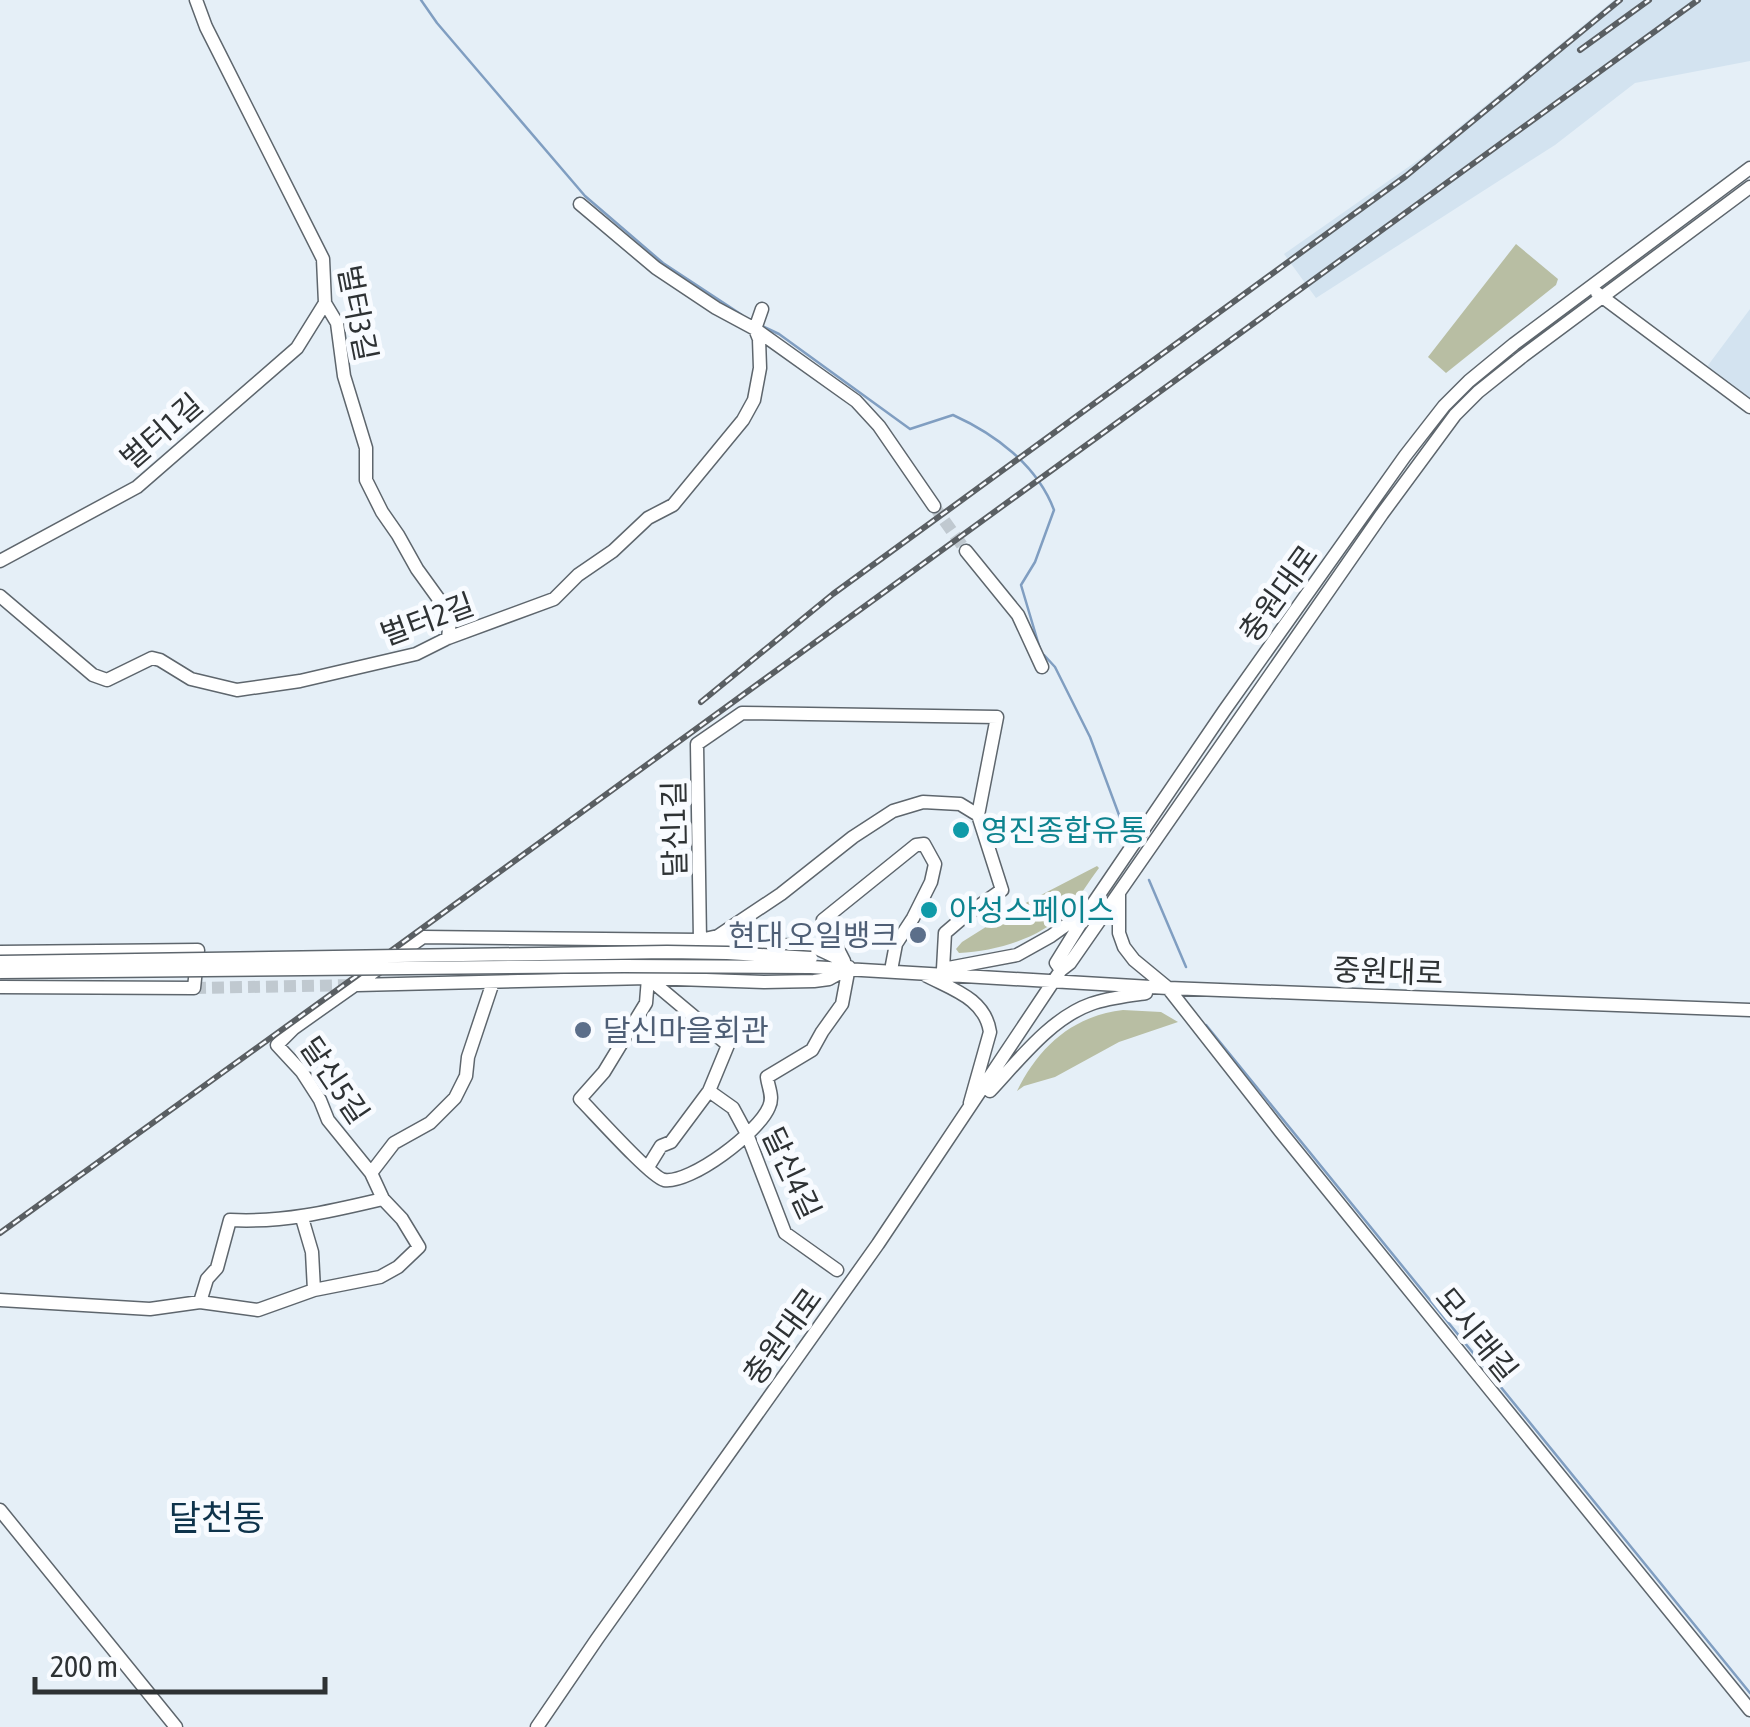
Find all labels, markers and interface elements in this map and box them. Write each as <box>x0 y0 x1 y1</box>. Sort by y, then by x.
street label: 벌터3길 <box>332 262 384 364</box>
street label: 벌터1길 <box>113 386 209 476</box>
street label: 충원대로 <box>1232 538 1324 648</box>
street label: 벌터2길 <box>376 586 478 652</box>
street label: 달신1길 <box>656 780 692 878</box>
place label: 영진종합유통 <box>981 813 1147 847</box>
marker: 영진종합유통 <box>950 819 972 841</box>
place label: 아성스페이스 <box>949 893 1115 927</box>
marker: 아성스페이스 <box>918 899 940 921</box>
place label: 현대 오일뱅크 <box>728 918 898 952</box>
marker: 현대 오일뱅크 <box>907 924 929 946</box>
street label: 중원대로 <box>1332 952 1444 990</box>
place label: 달신마을회관 <box>603 1013 769 1047</box>
marker: 달신마을회관 <box>572 1019 594 1041</box>
street label: 달신5길 <box>294 1030 376 1130</box>
street label: 달신4길 <box>756 1122 828 1224</box>
street label: 모시래길 <box>1429 1280 1525 1388</box>
street label: 충원대로 <box>736 1281 828 1391</box>
district label: 달천동 <box>169 1497 265 1537</box>
scale bar <box>35 1632 325 1694</box>
text: 200 m <box>50 1649 118 1683</box>

